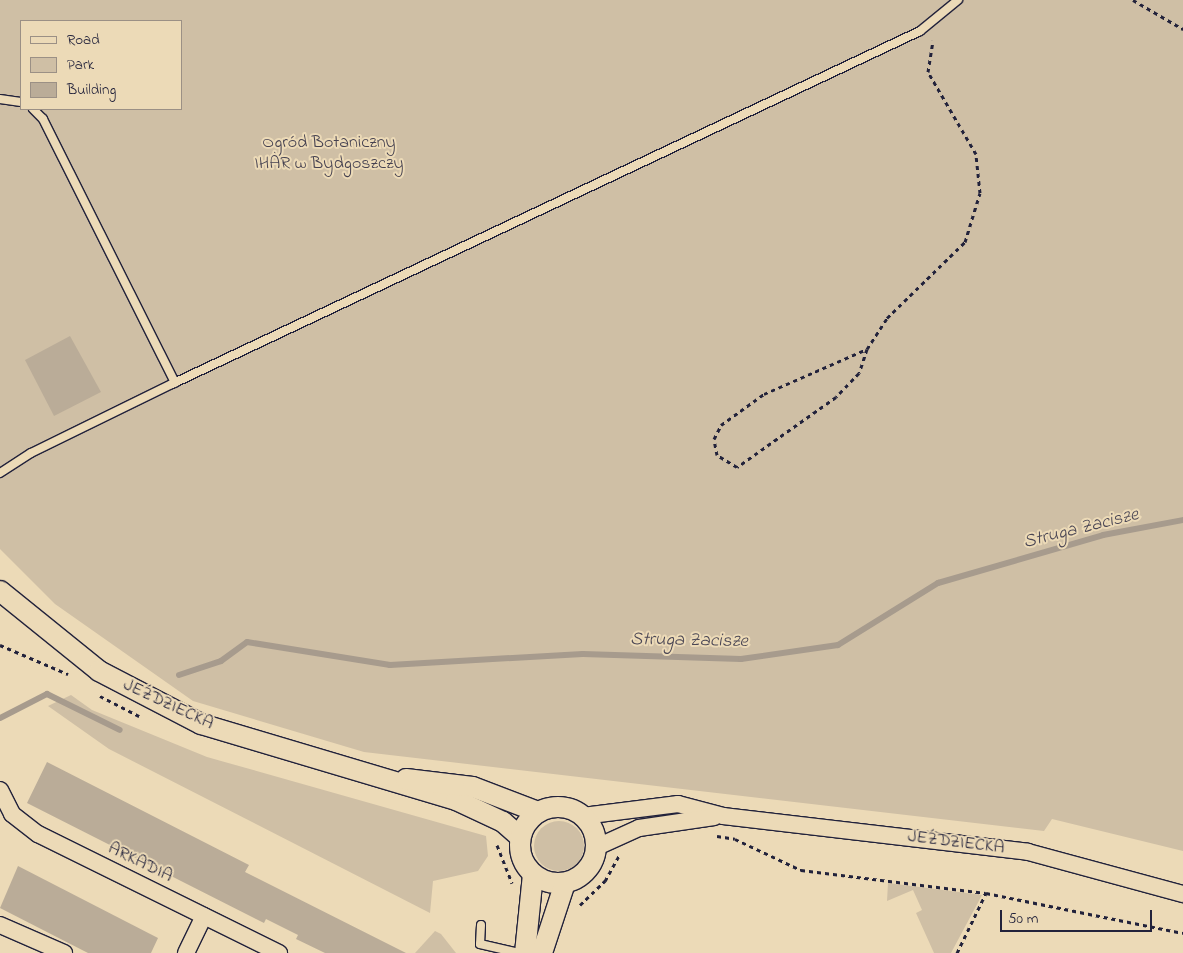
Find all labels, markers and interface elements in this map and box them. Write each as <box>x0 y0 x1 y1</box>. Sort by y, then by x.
legend <box>20 20 182 110</box>
text: Road <box>67 29 100 51</box>
text: Park <box>67 54 94 76</box>
text: Building <box>67 79 116 101</box>
park label: Ogród Botaniczny IHAR w Bydgoszczy <box>254 133 404 176</box>
water label: Struga Zacisze <box>1021 504 1141 554</box>
water label: Struga Zacisze <box>630 629 748 653</box>
street label: JEŹDZIECKA <box>119 675 217 735</box>
street label: JEŹDZIECKA <box>906 826 1006 860</box>
street label: ARKADIA <box>104 838 176 888</box>
scale bar <box>1003 900 1156 932</box>
text: 50 m <box>1008 908 1038 930</box>

